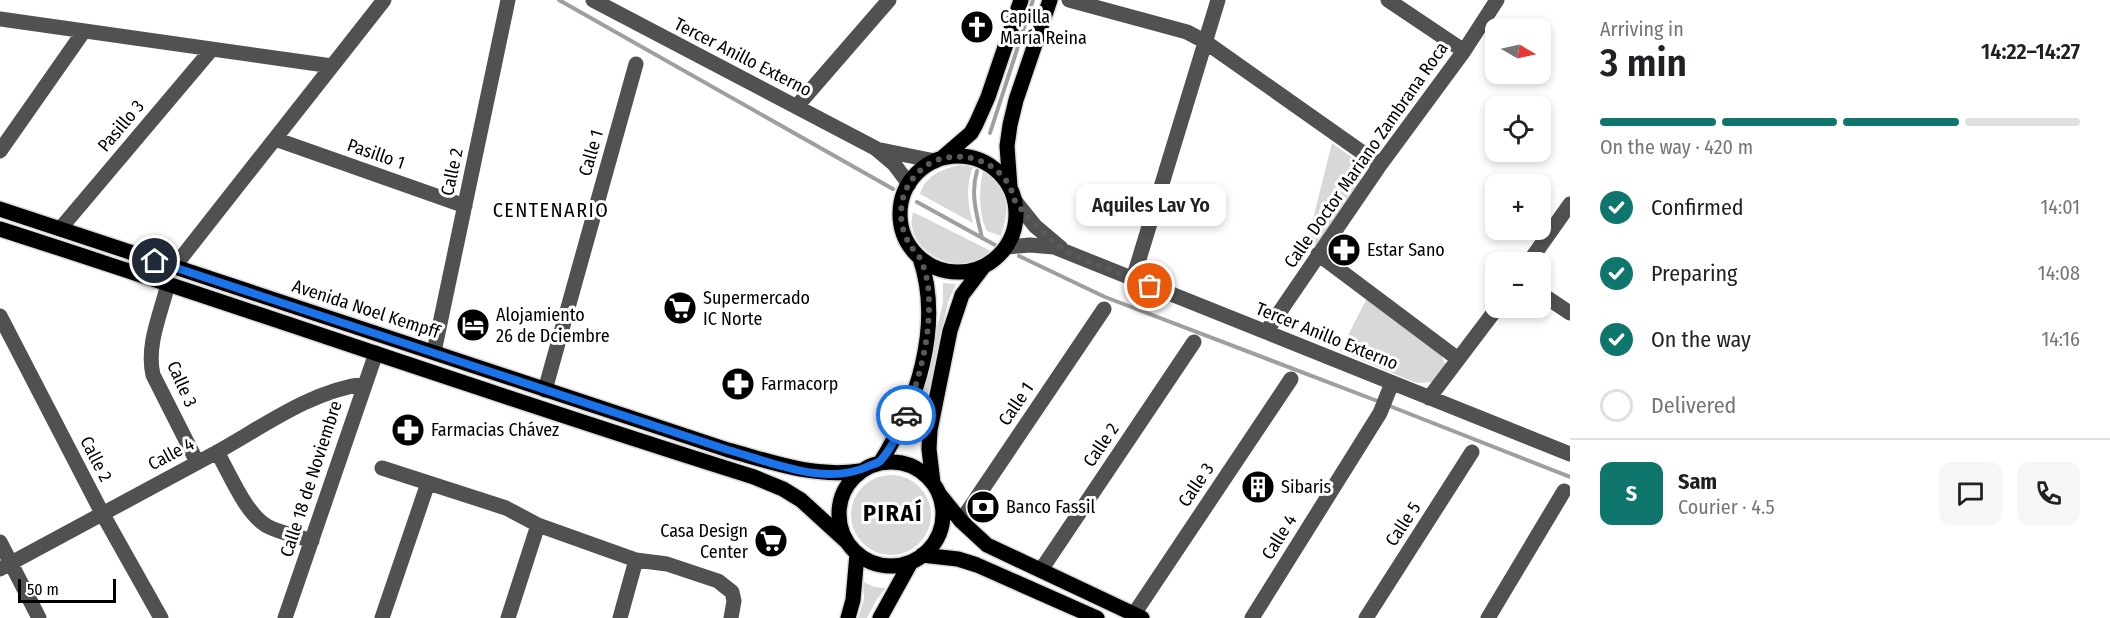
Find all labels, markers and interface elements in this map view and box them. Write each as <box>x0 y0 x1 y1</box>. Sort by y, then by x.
place label: Capilla María Reina <box>1000 6 1087 49</box>
church icon: Capilla María Reina <box>959 9 995 45</box>
street label: Tercer Anillo Externo <box>671 13 815 101</box>
text: Arriving in <box>1600 17 1684 41</box>
north arrow <box>1485 18 1551 84</box>
map controls <box>1485 18 1551 318</box>
street label: Calle Doctor Mariano Zambrana Roca <box>1279 38 1453 272</box>
text: 14:22–14:27 <box>1981 38 2080 65</box>
text: 3 min <box>1600 40 1687 86</box>
street label: Pasillo 3 <box>93 96 149 156</box>
button: locate <box>1485 96 1551 162</box>
street label: Calle 1 <box>574 127 608 179</box>
street label: Pasillo 1 <box>344 134 408 174</box>
text: On the way · 420 m <box>1600 135 1753 159</box>
street label: Calle 2 <box>436 146 468 198</box>
button: + <box>1485 174 1551 240</box>
callout: Aquiles Lav Yo <box>1075 184 1225 226</box>
icon: check <box>1600 191 1633 224</box>
text: Aquiles Lav Yo <box>1092 193 1210 217</box>
text: Confirmed <box>1651 194 1744 221</box>
text: 14:01 <box>2041 195 2080 219</box>
district label: CENTENARIO <box>493 198 609 222</box>
pharmacy icon: Estar Sano <box>1326 232 1362 268</box>
pin <box>129 235 180 286</box>
place label: Estar Sano <box>1367 239 1445 261</box>
icon: home <box>138 244 171 277</box>
button: − <box>1485 252 1551 318</box>
icon: check <box>1600 257 1633 290</box>
pin <box>1124 260 1175 311</box>
text: Preparing <box>1651 260 1737 287</box>
text: 14:08 <box>2038 261 2080 285</box>
icon: bag <box>1133 269 1166 302</box>
street label: Avenida Noel Kempff <box>289 275 444 344</box>
place label: Supermercado IC Norte <box>703 287 810 330</box>
supermarket icon: Supermercado IC Norte <box>662 290 698 326</box>
street label: Tercer Anillo Externo <box>1253 297 1401 375</box>
place label: Alojamiento 26 de Dciembre <box>496 304 610 347</box>
hotel icon: Alojamiento 26 de Dciembre <box>455 307 491 343</box>
icon: check <box>1600 323 1633 356</box>
text: On the way <box>1651 326 1751 353</box>
text: 14:16 <box>2041 327 2080 351</box>
street label: Calle 3 <box>162 357 202 411</box>
pharmacy icon: Farmacorp <box>720 366 756 402</box>
place label: Farmacorp <box>761 373 838 395</box>
street label: Calle 1 <box>994 378 1038 430</box>
courier <box>876 385 936 445</box>
text: Delivered <box>1651 392 1736 419</box>
street label: Calle 18 de Noviembre <box>275 398 347 560</box>
icon: car <box>890 399 923 432</box>
pharmacy icon: Farmacias Chávez <box>390 412 426 448</box>
place label: Farmacias Chávez <box>431 419 559 441</box>
street label: Calle 2 <box>1078 419 1124 471</box>
street label: Calle 2 <box>75 433 117 485</box>
street label: Calle 4 <box>144 433 198 475</box>
street label: Calle 3 <box>1173 459 1219 511</box>
button: chat <box>1939 462 2002 525</box>
button: phone <box>2017 462 2080 525</box>
text: Sam <box>1678 468 1717 495</box>
building icon: Sibaris <box>1240 469 1276 505</box>
place label: Sibaris <box>1281 476 1332 498</box>
text: S <box>1626 480 1637 507</box>
bank icon: Banco Fassil <box>965 489 1001 525</box>
text: Courier · 4.5 <box>1678 495 1775 519</box>
place label: Banco Fassil <box>1006 496 1095 518</box>
district label: PIRAÍ <box>863 498 923 527</box>
street label: Calle 5 <box>1381 498 1425 550</box>
street label: Calle 4 <box>1257 510 1301 564</box>
place label: Casa Design Center <box>660 520 749 563</box>
supermarket icon: Casa Design Center <box>753 523 789 559</box>
scale bar <box>18 576 116 604</box>
text: 50 m <box>27 580 59 599</box>

